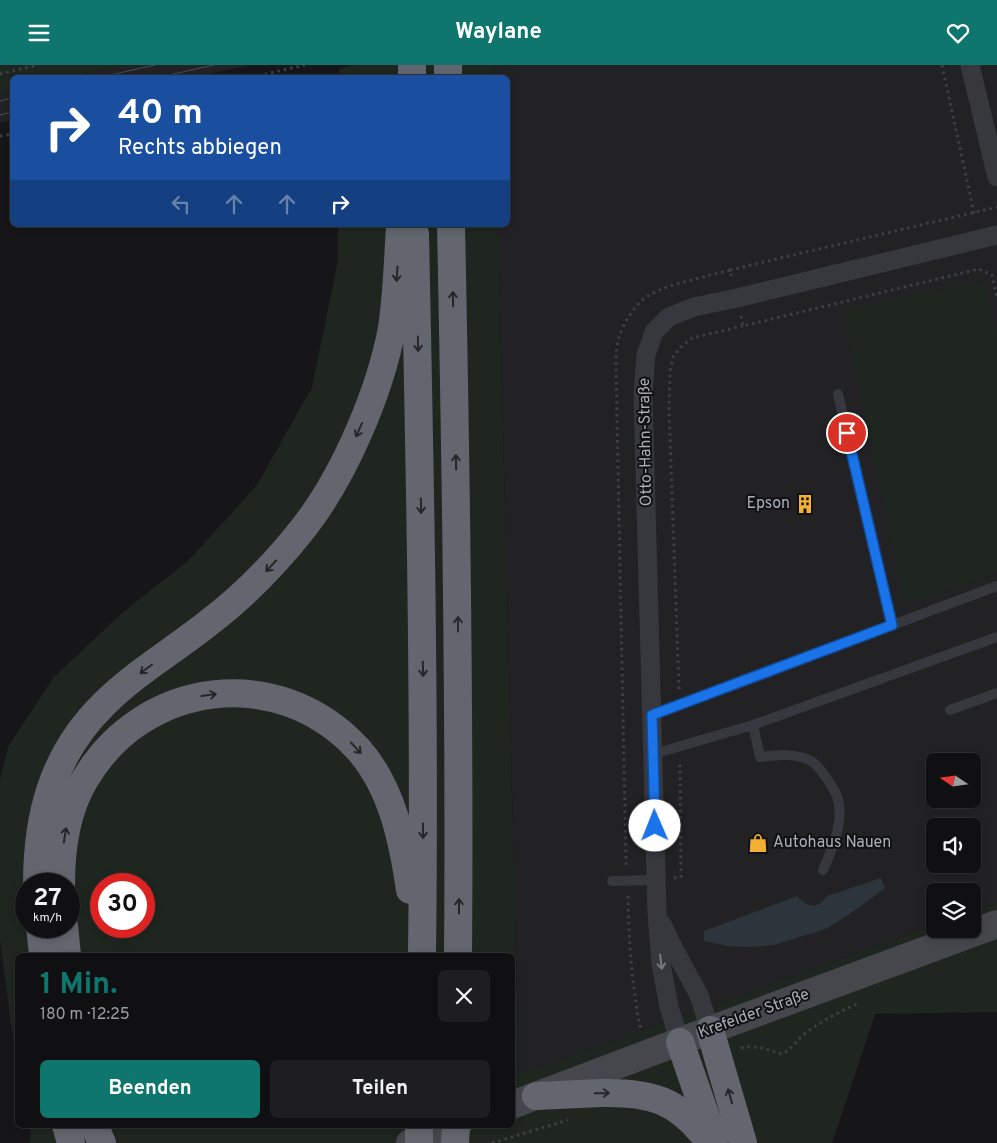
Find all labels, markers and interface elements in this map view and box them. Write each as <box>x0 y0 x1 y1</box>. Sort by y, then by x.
icon: menu <box>25 19 53 47</box>
text: Waylane <box>455 19 542 46</box>
icon: heart <box>944 19 972 47</box>
text: 40 m <box>118 92 203 136</box>
icon: right <box>35 95 100 160</box>
text: Rechts abbiegen <box>118 135 282 162</box>
icon: left <box>167 190 195 218</box>
icon: ahead <box>220 190 248 218</box>
icon: ahead <box>273 190 301 218</box>
icon: right <box>326 190 354 218</box>
one-way arrow <box>392 265 401 281</box>
one-way arrow <box>448 291 458 308</box>
one-way arrow <box>413 335 422 351</box>
street label: Otto-Hahn-Straße <box>635 377 657 507</box>
pin <box>826 412 868 454</box>
icon: arrive <box>833 419 861 447</box>
one-way arrow <box>353 422 363 437</box>
one-way arrow <box>452 454 461 470</box>
building icon: Epson <box>794 493 816 515</box>
place label: Epson <box>746 494 790 514</box>
one-way arrow <box>416 498 426 514</box>
one-way arrow <box>265 560 277 572</box>
one-way arrow <box>453 616 463 632</box>
one-way arrow <box>418 660 428 676</box>
one-way arrow <box>140 664 153 675</box>
one-way arrow <box>200 689 216 699</box>
one-way arrow <box>350 741 362 754</box>
north arrow <box>926 753 981 807</box>
map controls <box>926 753 981 938</box>
position arrow <box>628 799 680 851</box>
button: sound <box>926 818 981 873</box>
one-way arrow <box>418 822 428 839</box>
one-way arrow <box>60 828 70 844</box>
shop icon: Autohaus Nauen <box>747 832 769 854</box>
place label: Autohaus Nauen <box>773 833 891 853</box>
speed limit sign: 30 <box>90 873 155 938</box>
text: 27 <box>33 883 62 915</box>
button: layers <box>926 883 981 938</box>
one-way arrow <box>454 899 463 915</box>
text: km/h <box>33 910 62 926</box>
one-way arrow <box>656 953 666 969</box>
text: 1 Min. <box>40 967 118 1004</box>
button: close <box>438 970 490 1022</box>
street label: Krefelder Straße <box>696 985 812 1043</box>
text: 180 m · 12:25 <box>40 1005 130 1025</box>
button: Beenden <box>40 1060 260 1118</box>
button: Teilen <box>270 1060 490 1118</box>
one-way arrow <box>594 1088 610 1098</box>
one-way arrow <box>724 1089 734 1105</box>

